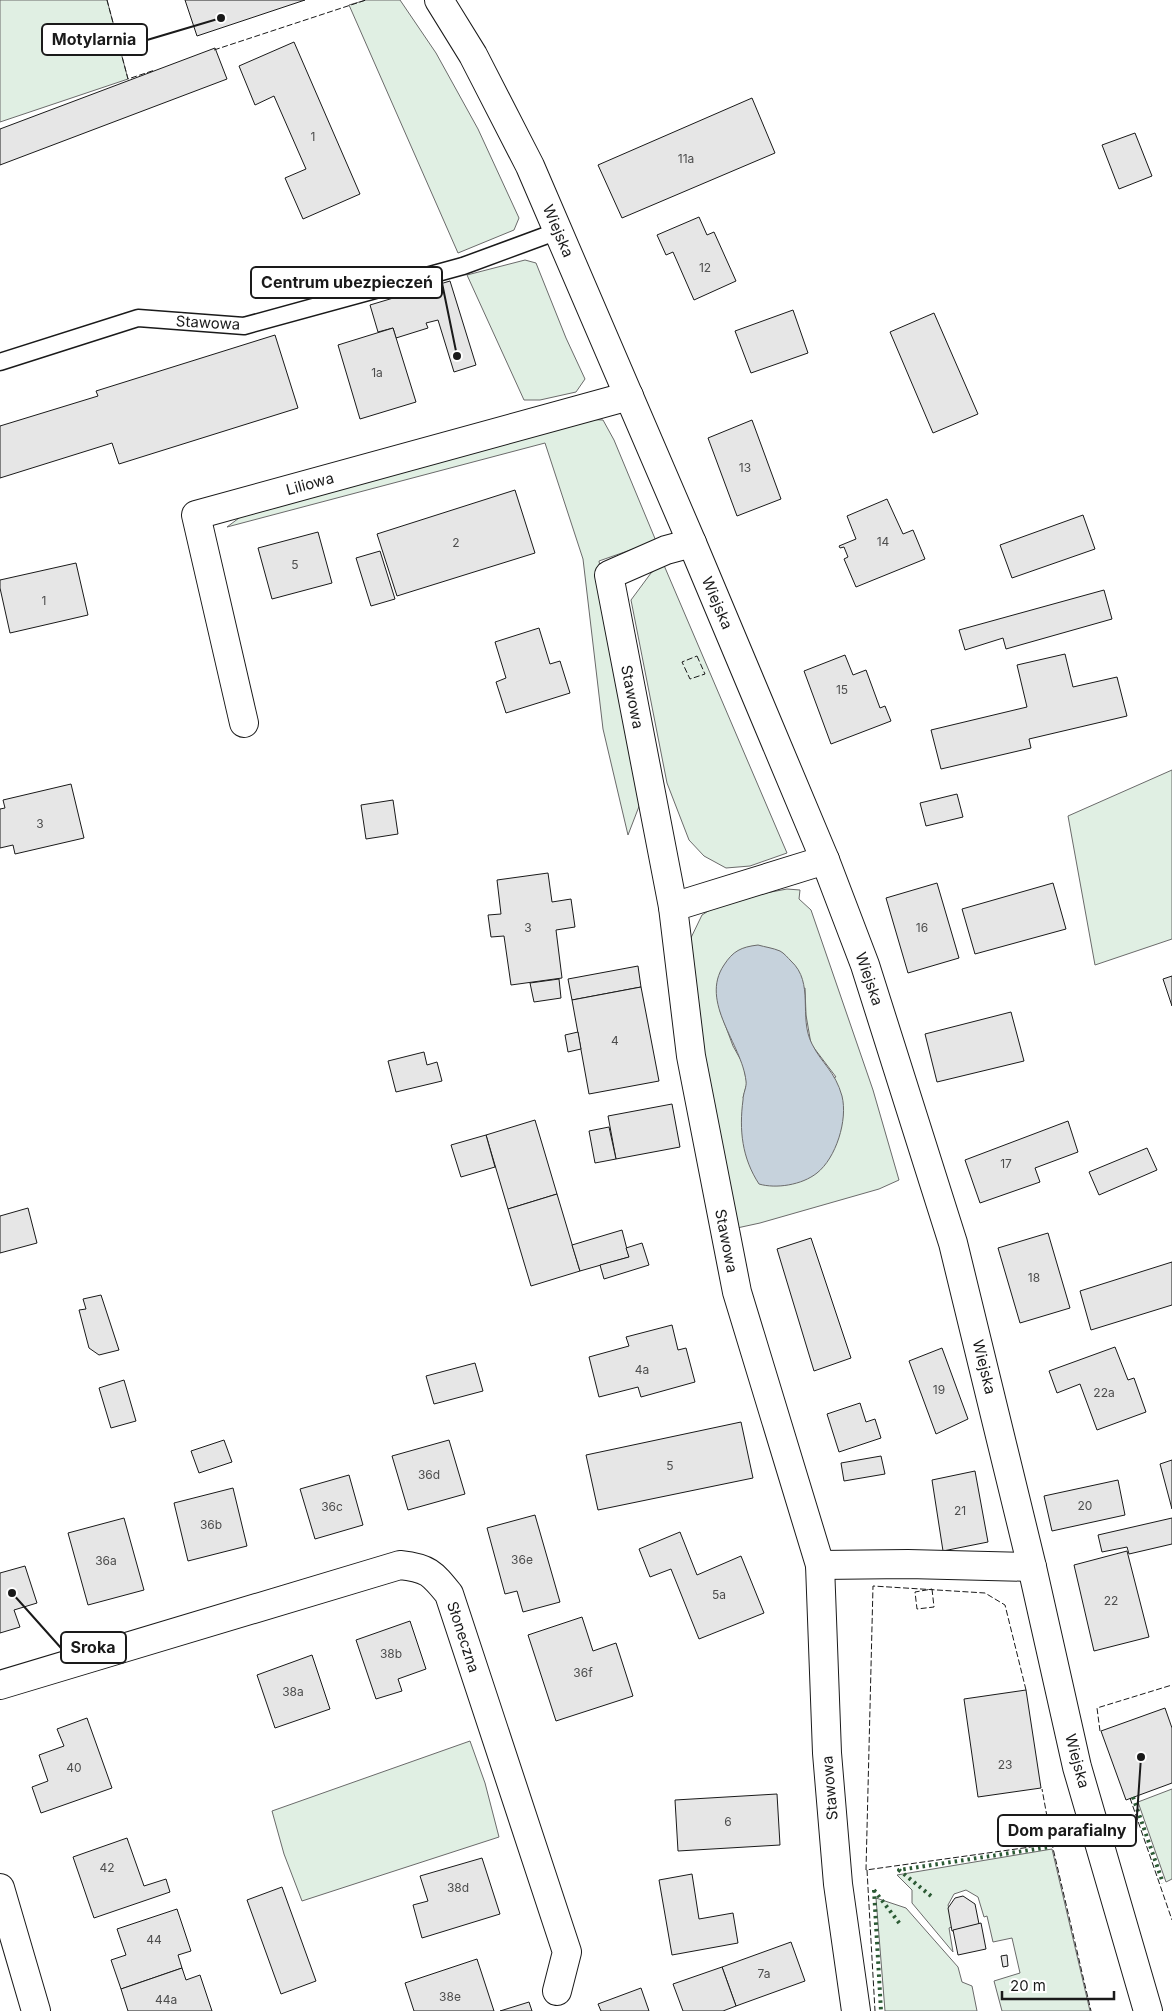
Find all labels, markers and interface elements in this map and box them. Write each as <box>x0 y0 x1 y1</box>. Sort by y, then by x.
callout: Motylarnia <box>42 24 147 55</box>
text: Motylarnia <box>52 29 136 49</box>
house number: 1 <box>311 129 315 144</box>
house number: 11a <box>678 151 694 166</box>
street label: Wiejska <box>539 202 578 260</box>
house number: 12 <box>699 260 711 275</box>
callout: Centrum ubezpieczeń <box>251 267 442 298</box>
text: Centrum ubezpieczeń <box>261 272 433 292</box>
street label: Stawowa <box>175 311 241 334</box>
house number: 1a <box>371 365 383 380</box>
house number: 13 <box>739 460 751 475</box>
street label: Liliowa <box>284 468 336 499</box>
house number: 14 <box>877 534 890 549</box>
house number: 2 <box>452 535 460 550</box>
house number: 5 <box>291 557 299 572</box>
street label: Wiejska <box>698 574 737 632</box>
house number: 1 <box>42 593 46 608</box>
street label: Stawowa <box>617 663 648 730</box>
house number: 15 <box>836 682 848 697</box>
house number: 3 <box>36 816 44 831</box>
house number: 3 <box>524 920 532 935</box>
house number: 16 <box>916 920 928 935</box>
street label: Wiejska <box>851 950 887 1008</box>
house number: 4 <box>611 1033 619 1048</box>
house number: 17 <box>1000 1156 1012 1171</box>
street label: Stawowa <box>711 1207 742 1274</box>
house number: 18 <box>1028 1270 1040 1285</box>
street label: Wiejska <box>969 1338 1000 1396</box>
house number: 4a <box>635 1362 649 1377</box>
house number: 19 <box>933 1382 945 1397</box>
house number: 22a <box>1093 1385 1115 1400</box>
house number: 5 <box>666 1458 674 1473</box>
house number: 36d <box>418 1467 440 1482</box>
house number: 20 <box>1078 1498 1092 1513</box>
house number: 36c <box>321 1499 343 1514</box>
house number: 21 <box>954 1503 966 1518</box>
house number: 36b <box>200 1517 222 1532</box>
house number: 36e <box>511 1552 533 1567</box>
house number: 36a <box>95 1553 117 1568</box>
house number: 5a <box>712 1587 726 1602</box>
house number: 22 <box>1104 1593 1118 1608</box>
street label: Słoneczna <box>443 1599 484 1675</box>
callout: Sroka <box>61 1632 126 1663</box>
text: Sroka <box>71 1637 115 1657</box>
house number: 38b <box>380 1646 402 1661</box>
house number: 36f <box>573 1665 593 1680</box>
house number: 38a <box>282 1684 304 1699</box>
street label: Wiejska <box>1061 1732 1094 1790</box>
street label: Stawowa <box>817 1755 842 1821</box>
house number: 23 <box>998 1757 1012 1772</box>
house number: 40 <box>66 1760 82 1775</box>
house number: 6 <box>724 1814 732 1829</box>
callout: Dom parafialny <box>998 1815 1136 1846</box>
text: Dom parafialny <box>1008 1820 1127 1840</box>
house number: 42 <box>99 1860 115 1875</box>
house number: 38d <box>447 1880 469 1895</box>
house number: 44 <box>146 1932 162 1947</box>
house number: 7a <box>758 1966 770 1981</box>
scale bar <box>1002 1968 1114 2000</box>
text: 20 m <box>1010 1976 1046 1995</box>
house number: 38e <box>439 1989 461 2004</box>
house number: 44a <box>155 1992 177 2007</box>

